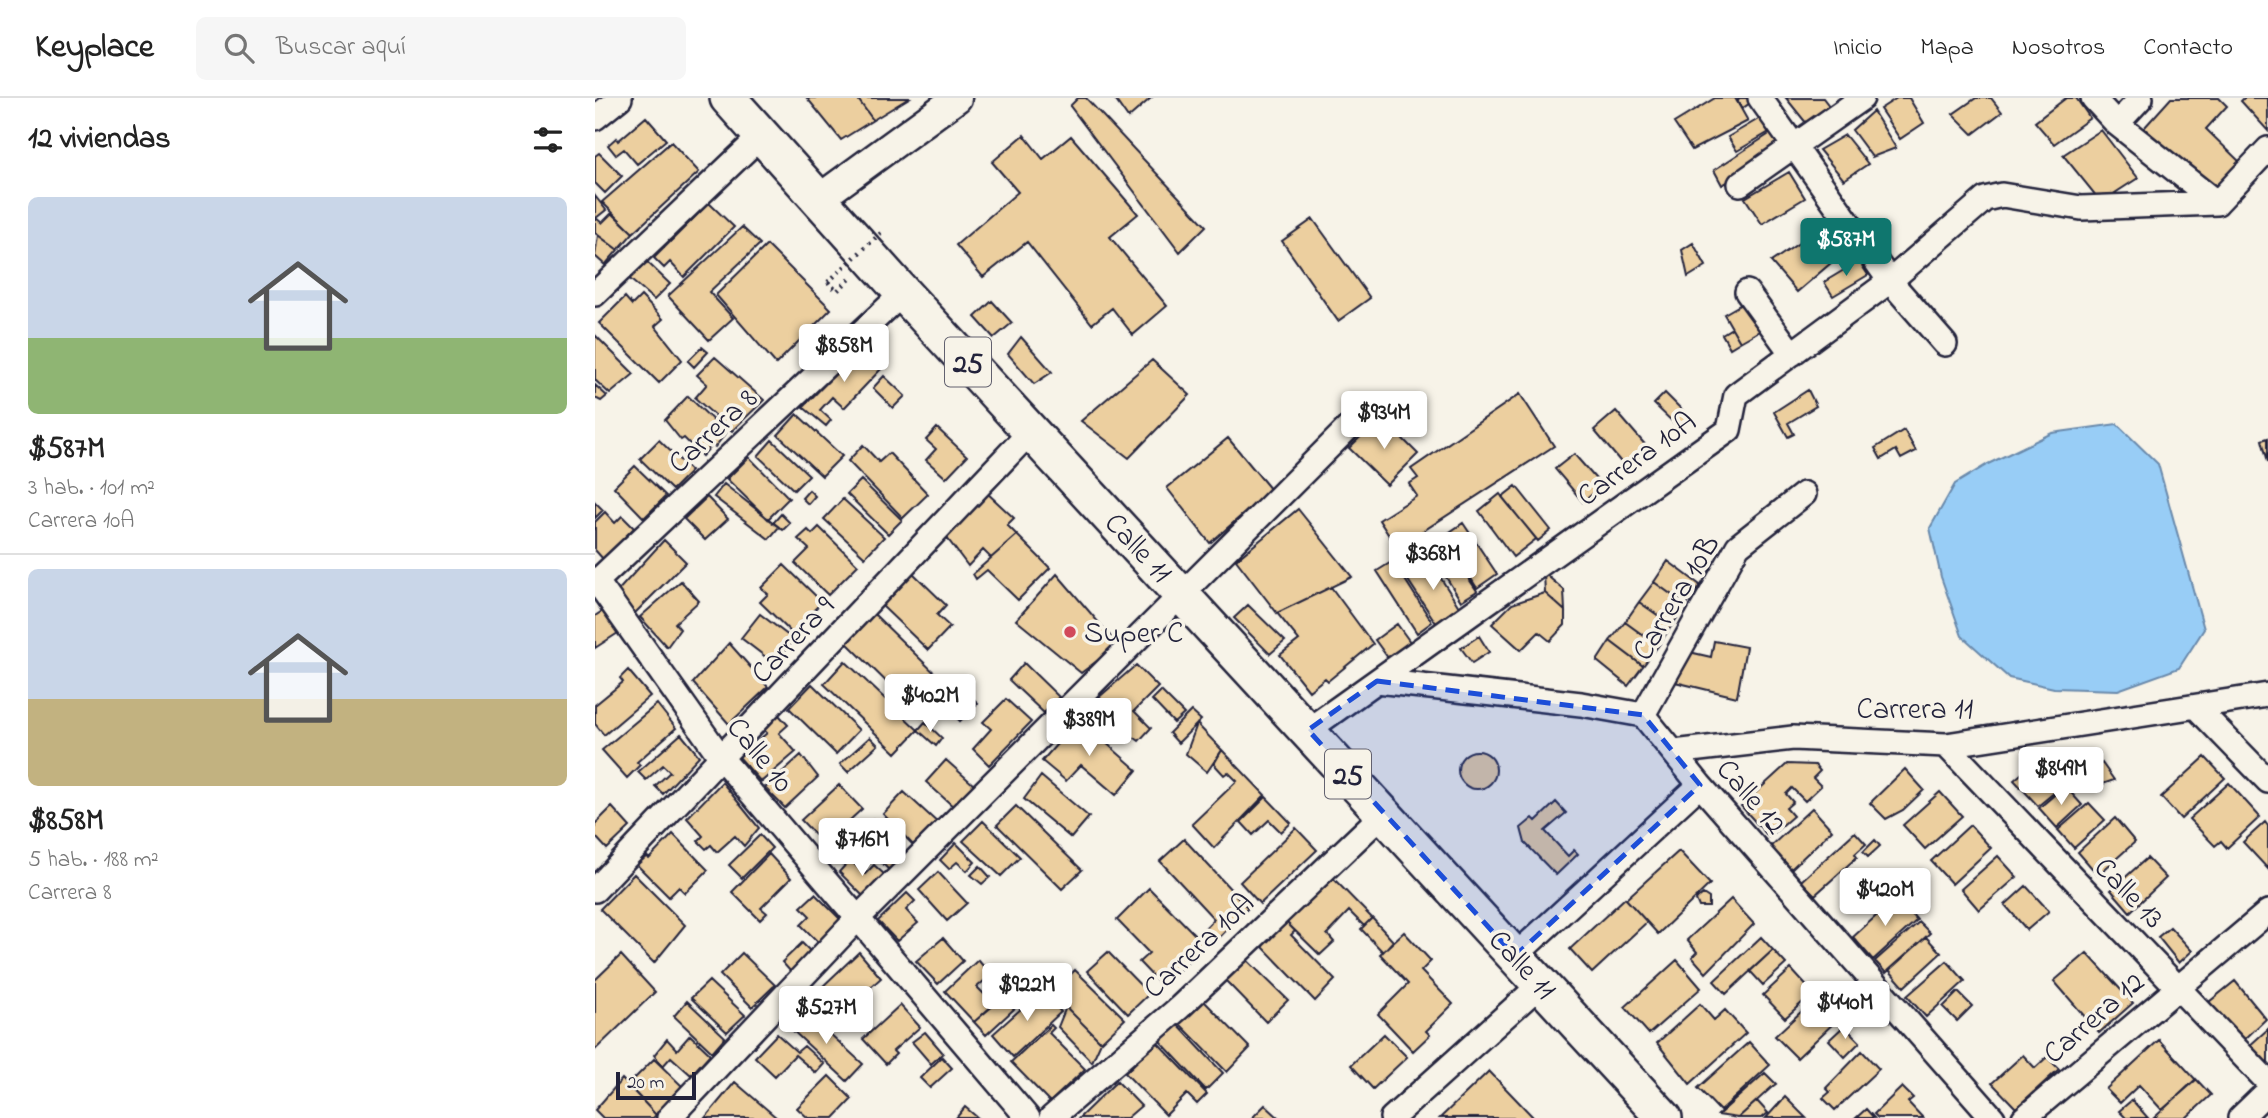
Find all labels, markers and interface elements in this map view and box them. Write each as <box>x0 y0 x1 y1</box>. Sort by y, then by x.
search box <box>196 17 686 80</box>
text: Keyplace <box>35 24 154 72</box>
icon: search <box>220 29 258 67</box>
text: Buscar aquí <box>276 29 406 67</box>
text: Inicio <box>1833 31 1882 66</box>
text: Mapa <box>1920 31 1974 66</box>
text: Nosotros <box>2012 31 2105 66</box>
text: Contacto <box>2143 31 2233 66</box>
text: 12 viviendas <box>28 118 170 162</box>
icon: filters <box>529 121 567 159</box>
pin: $587M <box>1797 218 1895 278</box>
text: $587M <box>1816 224 1876 257</box>
icon: home <box>235 243 361 369</box>
pin: $858M <box>795 324 893 384</box>
text: $858M <box>815 330 873 363</box>
road number: 25 <box>945 338 991 386</box>
street label: Carrera 8 <box>659 379 769 485</box>
pin: $934M <box>1335 392 1433 451</box>
text: $934M <box>1357 397 1411 430</box>
street label: Carrera 10A <box>1569 402 1707 519</box>
text: $587M <box>28 428 105 472</box>
text: 3 hab. · 101 m² <box>28 472 155 505</box>
street label: Calle 11 <box>1092 504 1181 594</box>
text: Carrera 10A <box>28 505 134 538</box>
street label: Carrera 10B <box>1623 527 1733 670</box>
pin: $368M <box>1384 532 1482 592</box>
text: $368M <box>1405 538 1461 571</box>
street label: Carrera 9 <box>742 587 847 695</box>
place label: Super C <box>1084 613 1183 657</box>
icon: home <box>235 615 361 741</box>
marker: Super C <box>1062 624 1078 640</box>
pin: $402M <box>881 674 979 734</box>
text: $402M <box>901 680 959 713</box>
street label: Carrera 11 <box>1857 689 1973 733</box>
pin: $389M <box>1040 698 1138 758</box>
text: $389M <box>1063 704 1115 737</box>
street label: Calle 10 <box>714 709 803 803</box>
pin: $849M <box>2012 748 2110 807</box>
road number: 25 <box>1325 750 1371 798</box>
street label: Calle 12 <box>1704 750 1795 846</box>
text: $849M <box>2035 753 2087 786</box>
text: $858M <box>28 800 104 844</box>
pin: $716M <box>813 818 911 878</box>
text: $716M <box>835 824 889 857</box>
text: 5 hab. · 188 m² <box>28 844 158 877</box>
street label: Calle 13 <box>2082 848 2173 940</box>
pin: $420M <box>1836 868 1934 928</box>
text: $420M <box>1856 874 1914 907</box>
text: Carrera 8 <box>28 877 112 910</box>
street label: Carrera 10A <box>1134 884 1266 1011</box>
street label: Calle 11 <box>1476 921 1565 1011</box>
street label: Carrera 12 <box>2034 963 2156 1076</box>
pin: $922M <box>978 964 1076 1023</box>
text: $922M <box>998 969 1056 1002</box>
pin: $440M <box>1796 982 1894 1041</box>
pin: $527M <box>777 986 875 1046</box>
text: $440M <box>1817 987 1873 1020</box>
text: $527M <box>795 992 857 1025</box>
scale bar <box>616 1069 697 1101</box>
text: 20 m <box>627 1070 664 1097</box>

